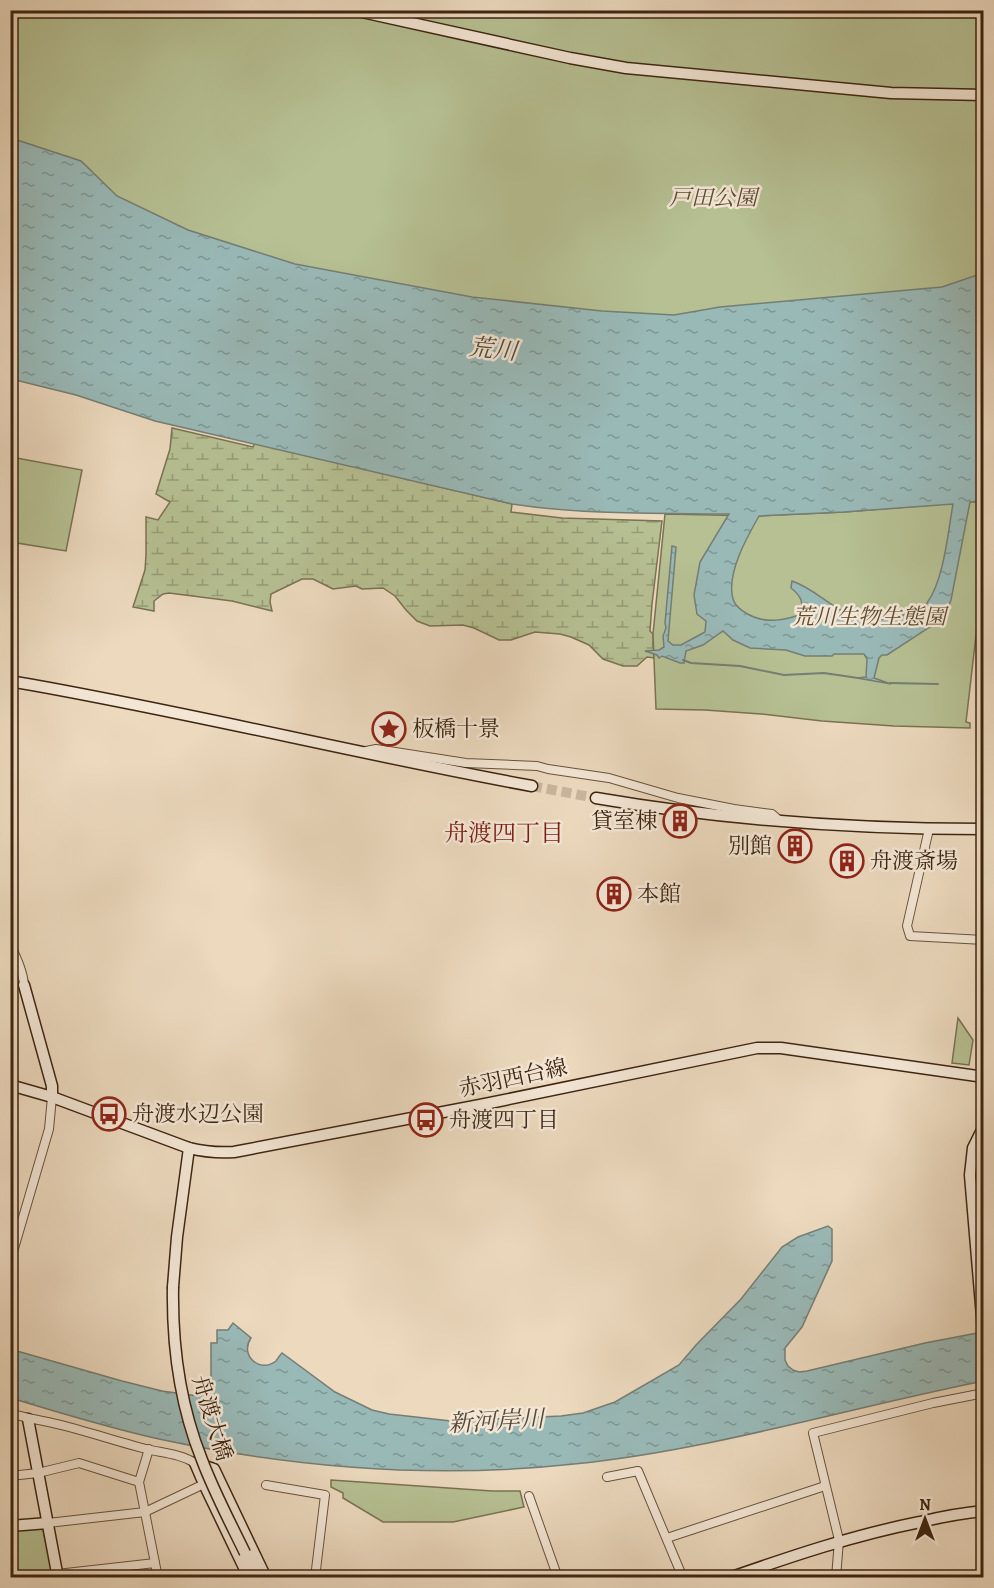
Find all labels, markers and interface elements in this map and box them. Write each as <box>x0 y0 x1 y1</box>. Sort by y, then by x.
park label: 戸田公園 <box>669 183 760 213</box>
water label: 荒川 <box>467 331 522 368</box>
park label: 荒川生物生態園 <box>792 602 949 632</box>
place icon: 板橋十景 <box>371 711 407 747</box>
place label: 板橋十景 <box>412 714 500 744</box>
building icon: 貸室棟 <box>662 803 698 839</box>
place label: 貸室棟 <box>591 806 657 836</box>
district label: 舟渡四丁目 <box>444 817 564 849</box>
building icon: 別館 <box>777 828 813 864</box>
place label: 別館 <box>728 831 772 861</box>
building icon: 舟渡斎場 <box>829 843 865 879</box>
place label: 舟渡斎場 <box>870 846 958 876</box>
building icon: 本館 <box>596 876 632 912</box>
place label: 本館 <box>637 879 681 909</box>
street label: 赤羽西台線 <box>456 1052 570 1104</box>
bus stop icon: 舟渡水辺公園 <box>91 1096 127 1132</box>
place label: 舟渡水辺公園 <box>132 1099 264 1129</box>
bus stop icon: 舟渡四丁目 <box>408 1102 444 1138</box>
place label: 舟渡四丁目 <box>449 1105 559 1135</box>
street label: 舟渡大橋 <box>185 1372 239 1464</box>
water label: 新河岸川 <box>447 1402 548 1439</box>
north arrow <box>895 1489 955 1549</box>
text: N <box>919 1494 931 1516</box>

